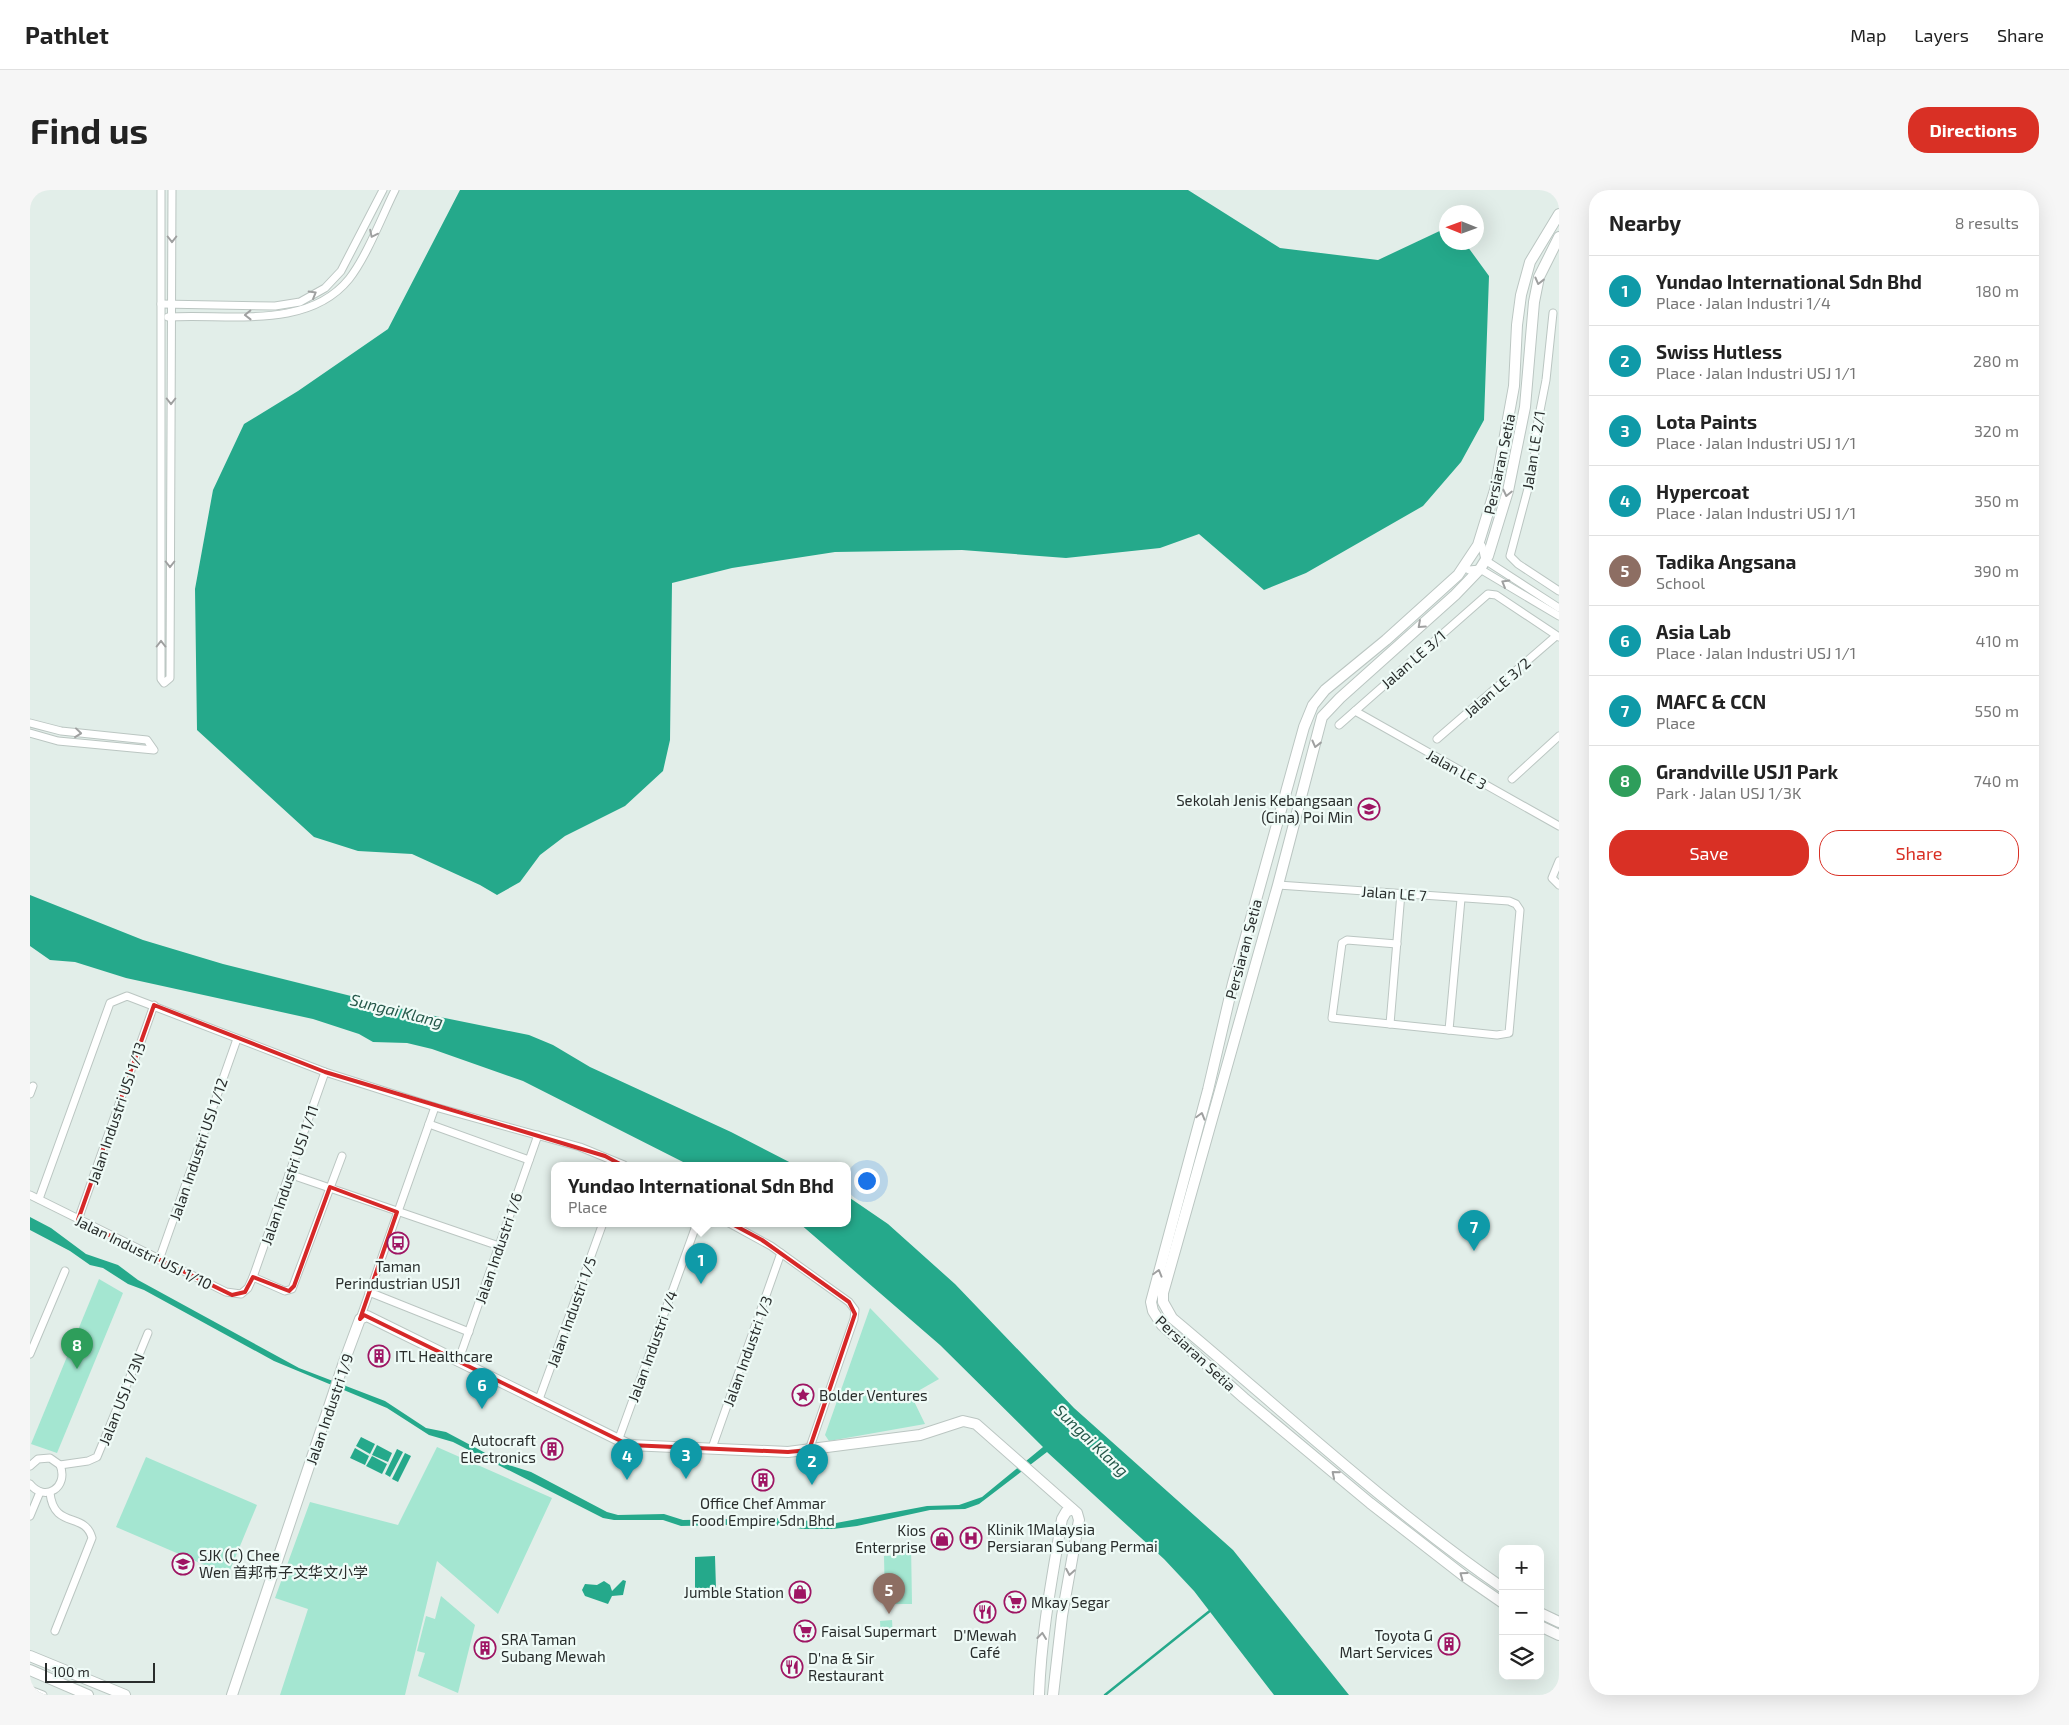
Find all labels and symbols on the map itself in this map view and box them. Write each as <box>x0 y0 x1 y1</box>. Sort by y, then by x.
north arrow <box>1439 205 1484 250</box>
one-way arrow <box>369 229 379 238</box>
one-way arrow <box>167 235 177 243</box>
one-way arrow <box>1534 277 1544 285</box>
one-way arrow <box>308 291 317 301</box>
one-way arrow <box>244 310 252 320</box>
one-way arrow <box>166 398 176 405</box>
street label: Jalan LE 2/1 <box>1518 409 1548 491</box>
street label: Persiaran Setia <box>1480 412 1518 516</box>
one-way arrow <box>1502 489 1513 498</box>
one-way arrow <box>165 560 175 568</box>
one-way arrow <box>1501 580 1510 590</box>
one-way arrow <box>1417 619 1426 628</box>
street label: Jalan LE 3/1 <box>1377 626 1449 692</box>
one-way arrow <box>156 639 166 647</box>
street label: Jalan LE 3/2 <box>1460 653 1534 721</box>
one-way arrow <box>74 727 82 738</box>
one-way arrow <box>1311 739 1322 748</box>
street label: Jalan LE 3 <box>1424 745 1490 793</box>
place label: Sekolah Jenis Kebangsaan (Cina) Poi Min <box>1176 791 1353 826</box>
school or university icon: Sekolah Jenis Kebangsaan (Cina) Poi Min <box>1357 797 1381 821</box>
street label: Jalan LE 7 <box>1361 882 1427 904</box>
street label: Persiaran Setia <box>1221 897 1265 1001</box>
water label: Sungai Klang <box>349 989 445 1031</box>
street label: Jalan Industri USJ 1/13 <box>83 1040 149 1186</box>
street label: Jalan Industri USJ 1/12 <box>165 1075 231 1223</box>
street label: Jalan Industri USJ 1/11 <box>257 1103 321 1247</box>
one-way arrow <box>1195 1112 1206 1121</box>
your location <box>854 1168 880 1194</box>
street label: Jalan Industri 1/6 <box>471 1190 525 1306</box>
pin: 7 <box>1458 1210 1490 1251</box>
street label: Jalan Industri USJ 1/10 <box>73 1211 215 1293</box>
bus stop icon: Taman Perindustrian USJ1 <box>386 1231 410 1255</box>
pin: 1 <box>685 1243 717 1284</box>
street label: Jalan Industri 1/5 <box>543 1254 599 1370</box>
place label: Taman Perindustrian USJ1 <box>335 1257 461 1292</box>
one-way arrow <box>1152 1269 1162 1277</box>
street label: Jalan Industri 1/4 <box>623 1288 681 1404</box>
street label: Jalan Industri 1/3 <box>719 1293 775 1409</box>
street label: Persiaran Setia <box>1152 1311 1240 1395</box>
pin: 8 <box>61 1328 93 1369</box>
building icon: ITL Healthcare <box>367 1344 391 1368</box>
place label: ITL Healthcare <box>395 1347 493 1365</box>
street label: Jalan USJ 1/3N <box>94 1350 148 1448</box>
street label: Jalan Industri 1/9 <box>302 1351 356 1467</box>
pin: 6 <box>466 1368 498 1409</box>
place icon: Bolder Ventures <box>791 1383 815 1407</box>
place label: Bolder Ventures <box>819 1386 928 1404</box>
water label: Sungai Klang <box>1051 1400 1133 1480</box>
place label: Autocraft Electronics <box>460 1431 536 1466</box>
building icon: Autocraft Electronics <box>540 1437 564 1461</box>
pin: 3 <box>670 1438 702 1479</box>
pin: 4 <box>611 1439 643 1480</box>
pin: 2 <box>796 1444 828 1485</box>
building icon: Office Chef Ammar Food Empire Sdn Bhd <box>751 1468 775 1492</box>
one-way arrow <box>1332 1471 1341 1480</box>
place label: Office Chef Ammar Food Empire Sdn Bhd <box>691 1494 835 1529</box>
place label: Klinik 1Malaysia Persiaran Subang Permai <box>987 1520 1158 1555</box>
place label: Kios Enterprise <box>855 1521 926 1556</box>
hospital icon: Klinik 1Malaysia Persiaran Subang Permai <box>959 1526 983 1550</box>
shop icon: Kios Enterprise <box>930 1527 954 1551</box>
place label: SJK (C) Chee Wen 首邦市子文华文小学 <box>199 1546 368 1581</box>
school or university icon: SJK (C) Chee Wen 首邦市子文华文小学 <box>171 1552 195 1576</box>
one-way arrow <box>1065 1567 1075 1576</box>
one-way arrow <box>1459 1572 1469 1581</box>
pin: 5 <box>873 1573 905 1614</box>
shop icon: Jumble Station <box>788 1580 812 1604</box>
place label: Jumble Station <box>684 1583 784 1601</box>
supermarket icon: Mkay Segar <box>1003 1590 1027 1614</box>
place label: Mkay Segar <box>1031 1593 1110 1611</box>
restaurant icon: D'Mewah Café <box>973 1600 997 1624</box>
supermarket icon: Faisal Supermart <box>793 1619 817 1643</box>
place label: Faisal Supermart <box>821 1622 937 1640</box>
place label: D'Mewah Café <box>953 1626 1017 1661</box>
place label: Toyota G Mart Services <box>1339 1626 1433 1661</box>
place label: SRA Taman Subang Mewah <box>501 1630 606 1665</box>
one-way arrow <box>1036 1632 1047 1640</box>
building icon: Toyota G Mart Services <box>1437 1632 1461 1656</box>
building icon: SRA Taman Subang Mewah <box>473 1636 497 1660</box>
place label: D'na & Sir Restaurant <box>808 1649 884 1684</box>
restaurant icon: D'na & Sir Restaurant <box>780 1655 804 1679</box>
scale bar <box>45 1660 155 1683</box>

